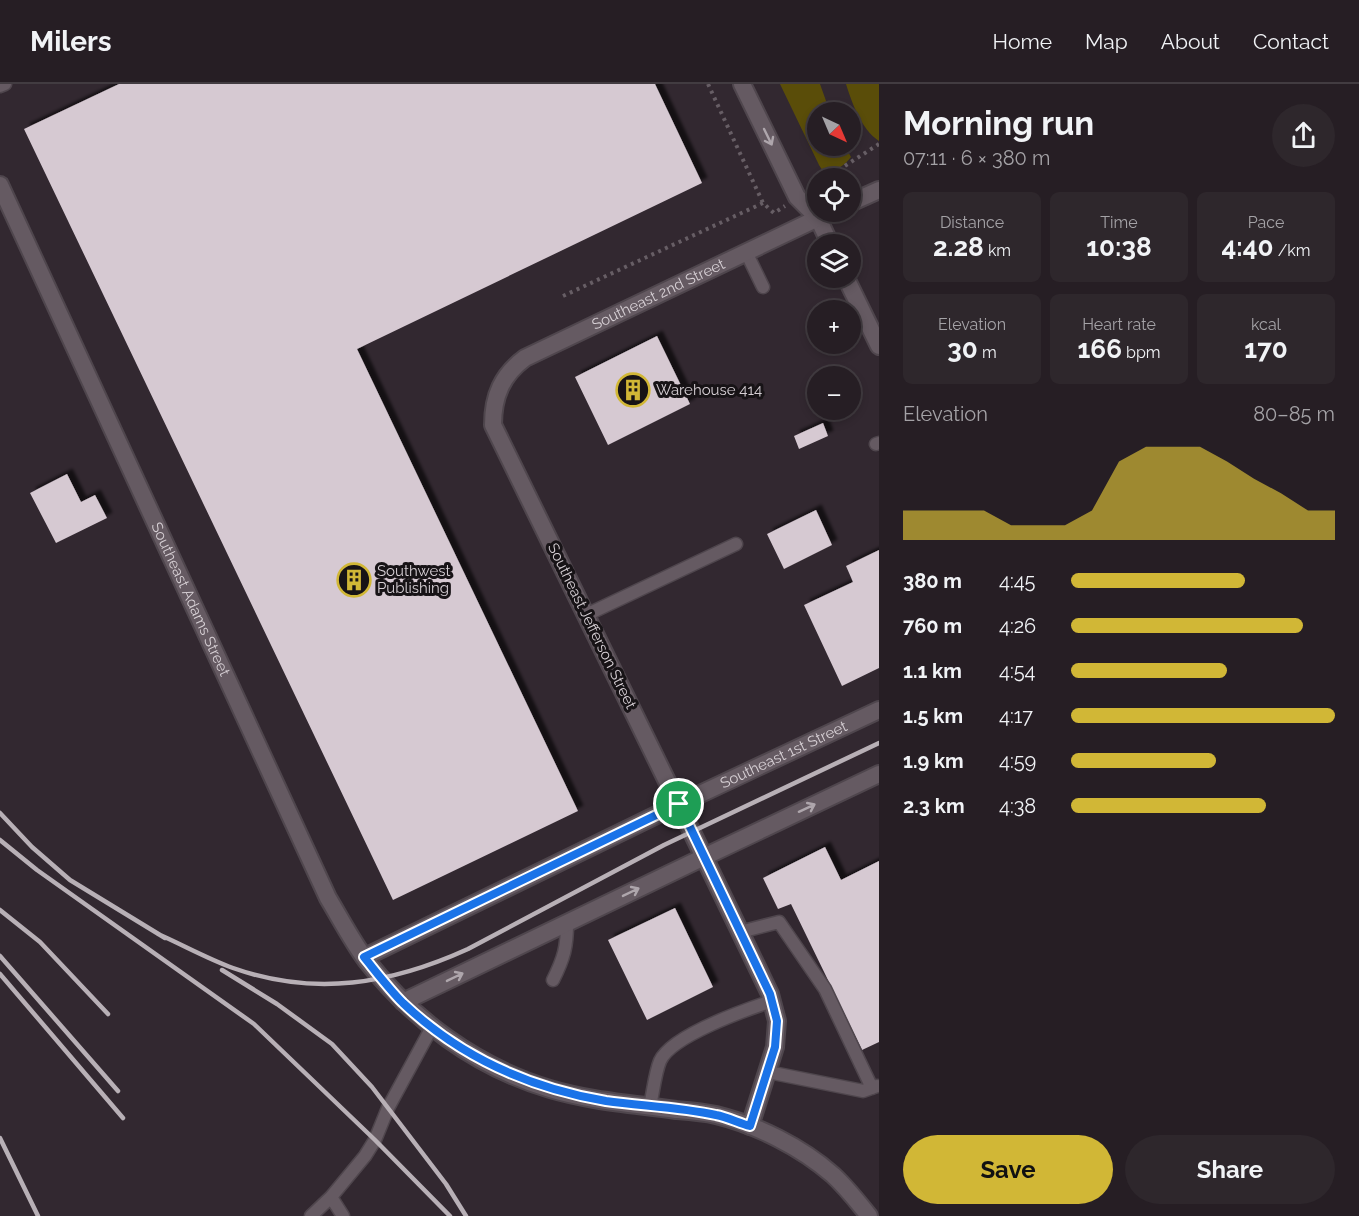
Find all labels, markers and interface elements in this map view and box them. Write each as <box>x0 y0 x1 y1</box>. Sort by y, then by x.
text: Milers <box>30 25 112 58</box>
text: Home <box>993 29 1052 54</box>
text: Map <box>1085 29 1128 54</box>
text: About <box>1161 29 1220 54</box>
text: Contact <box>1253 29 1329 54</box>
north arrow <box>807 102 861 156</box>
map controls <box>807 102 861 420</box>
text: Morning run <box>903 104 1094 143</box>
button: share <box>1272 104 1335 167</box>
one-way arrow <box>762 127 774 145</box>
text: 07:11 · 6 × 380 m <box>903 146 1050 170</box>
button: locate <box>807 168 861 222</box>
text: Distance <box>940 213 1004 232</box>
text: Time <box>1100 213 1138 232</box>
text: Pace <box>1248 213 1284 232</box>
text: 2.28 <box>933 232 984 262</box>
text: 10:38 <box>1086 232 1152 262</box>
text: 4:40 <box>1221 232 1274 262</box>
button: layers <box>807 234 861 288</box>
text: km <box>984 241 1011 260</box>
text: /km <box>1274 241 1311 260</box>
street label: Southeast 2nd Street <box>589 255 728 334</box>
button: + <box>807 300 861 354</box>
text: Elevation <box>938 315 1006 334</box>
text: Heart rate <box>1082 315 1156 334</box>
text: kcal <box>1251 315 1281 334</box>
text: 30 <box>947 334 978 364</box>
text: 166 <box>1078 334 1122 364</box>
text: 170 <box>1244 334 1288 364</box>
text: m <box>978 343 997 362</box>
text: bpm <box>1122 343 1160 362</box>
button: − <box>807 366 861 420</box>
building icon: Warehouse 414 <box>615 372 651 408</box>
place label: Warehouse 414 <box>656 381 762 399</box>
text: Elevation <box>903 402 988 426</box>
text: 80–85 m <box>1253 402 1335 426</box>
street label: Southeast Adams Street <box>147 519 234 679</box>
street label: Southeast Jefferson Street <box>544 540 640 712</box>
building icon: Southwest Publishing <box>336 562 372 598</box>
place label: Southwest Publishing <box>377 562 451 597</box>
text: 380 m <box>903 569 962 593</box>
text: 4:45 <box>999 569 1036 593</box>
text: 760 m <box>903 614 962 638</box>
text: 4:26 <box>999 614 1036 638</box>
text: 1.1 km <box>903 659 962 683</box>
text: 4:54 <box>999 659 1036 683</box>
text: 1.5 km <box>903 704 963 728</box>
text: 4:17 <box>999 704 1033 728</box>
street label: Southeast 1st Street <box>717 717 850 792</box>
text: 1.9 km <box>903 749 964 773</box>
text: 4:59 <box>999 749 1036 773</box>
pin <box>653 778 704 829</box>
icon: arrive <box>662 787 695 820</box>
text: 2.3 km <box>903 794 965 818</box>
text: 4:38 <box>999 794 1036 818</box>
one-way arrow <box>797 802 815 814</box>
one-way arrow <box>621 885 639 897</box>
one-way arrow <box>446 970 464 982</box>
button: Save <box>903 1135 1113 1204</box>
button: Share <box>1125 1135 1335 1204</box>

